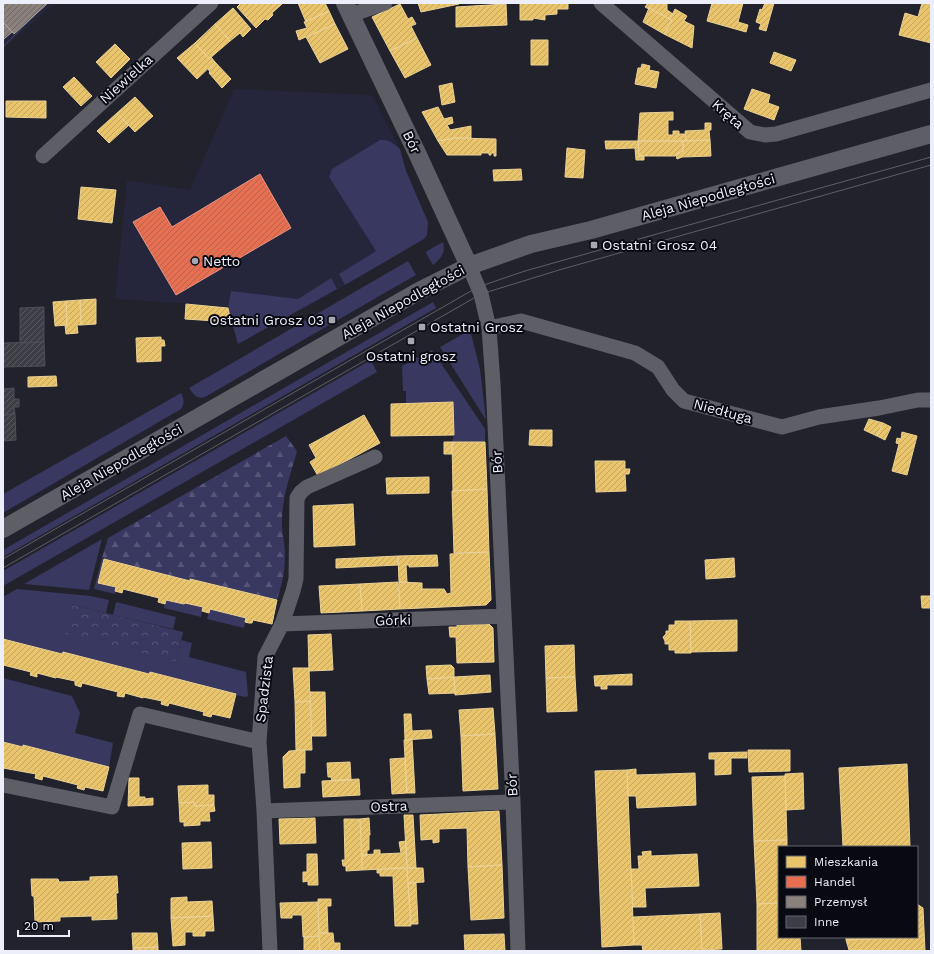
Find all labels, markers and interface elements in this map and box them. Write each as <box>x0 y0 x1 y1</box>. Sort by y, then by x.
street label: Niewielka <box>96 51 156 107</box>
street label: Kręta <box>709 96 747 132</box>
street label: Bór <box>400 128 424 156</box>
street label: Aleja Niepodległości <box>639 170 777 224</box>
place label: Ostatni Grosz 04 <box>602 237 717 253</box>
marker: Ostatni Grosz 04 <box>589 240 599 250</box>
place label: Netto <box>203 253 240 269</box>
marker: Netto <box>190 256 200 266</box>
street label: Aleja Niepodległości <box>339 262 467 342</box>
place label: Ostatni Grosz 03 <box>209 312 324 328</box>
marker: Ostatni Grosz 03 <box>327 315 337 325</box>
place label: Ostatni Grosz <box>430 319 523 335</box>
marker: Ostatni Grosz <box>417 322 427 332</box>
marker: Ostatni grosz <box>406 336 416 346</box>
place label: Ostatni grosz <box>366 348 456 364</box>
street label: Niedługa <box>692 395 754 427</box>
street label: Aleja Niepodległości <box>57 421 185 503</box>
street label: Bór <box>488 450 506 474</box>
street label: Górki <box>375 611 411 629</box>
street label: Spadzista <box>252 655 276 723</box>
street label: Bór <box>503 773 521 797</box>
street label: Ostra <box>370 797 408 815</box>
legend <box>778 846 918 938</box>
text: Mieszkania <box>814 855 878 869</box>
text: Handel <box>814 875 855 889</box>
text: Przemysł <box>814 895 868 909</box>
scale bar <box>18 912 69 938</box>
text: Inne <box>814 915 839 929</box>
text: 20 m <box>24 919 54 933</box>

